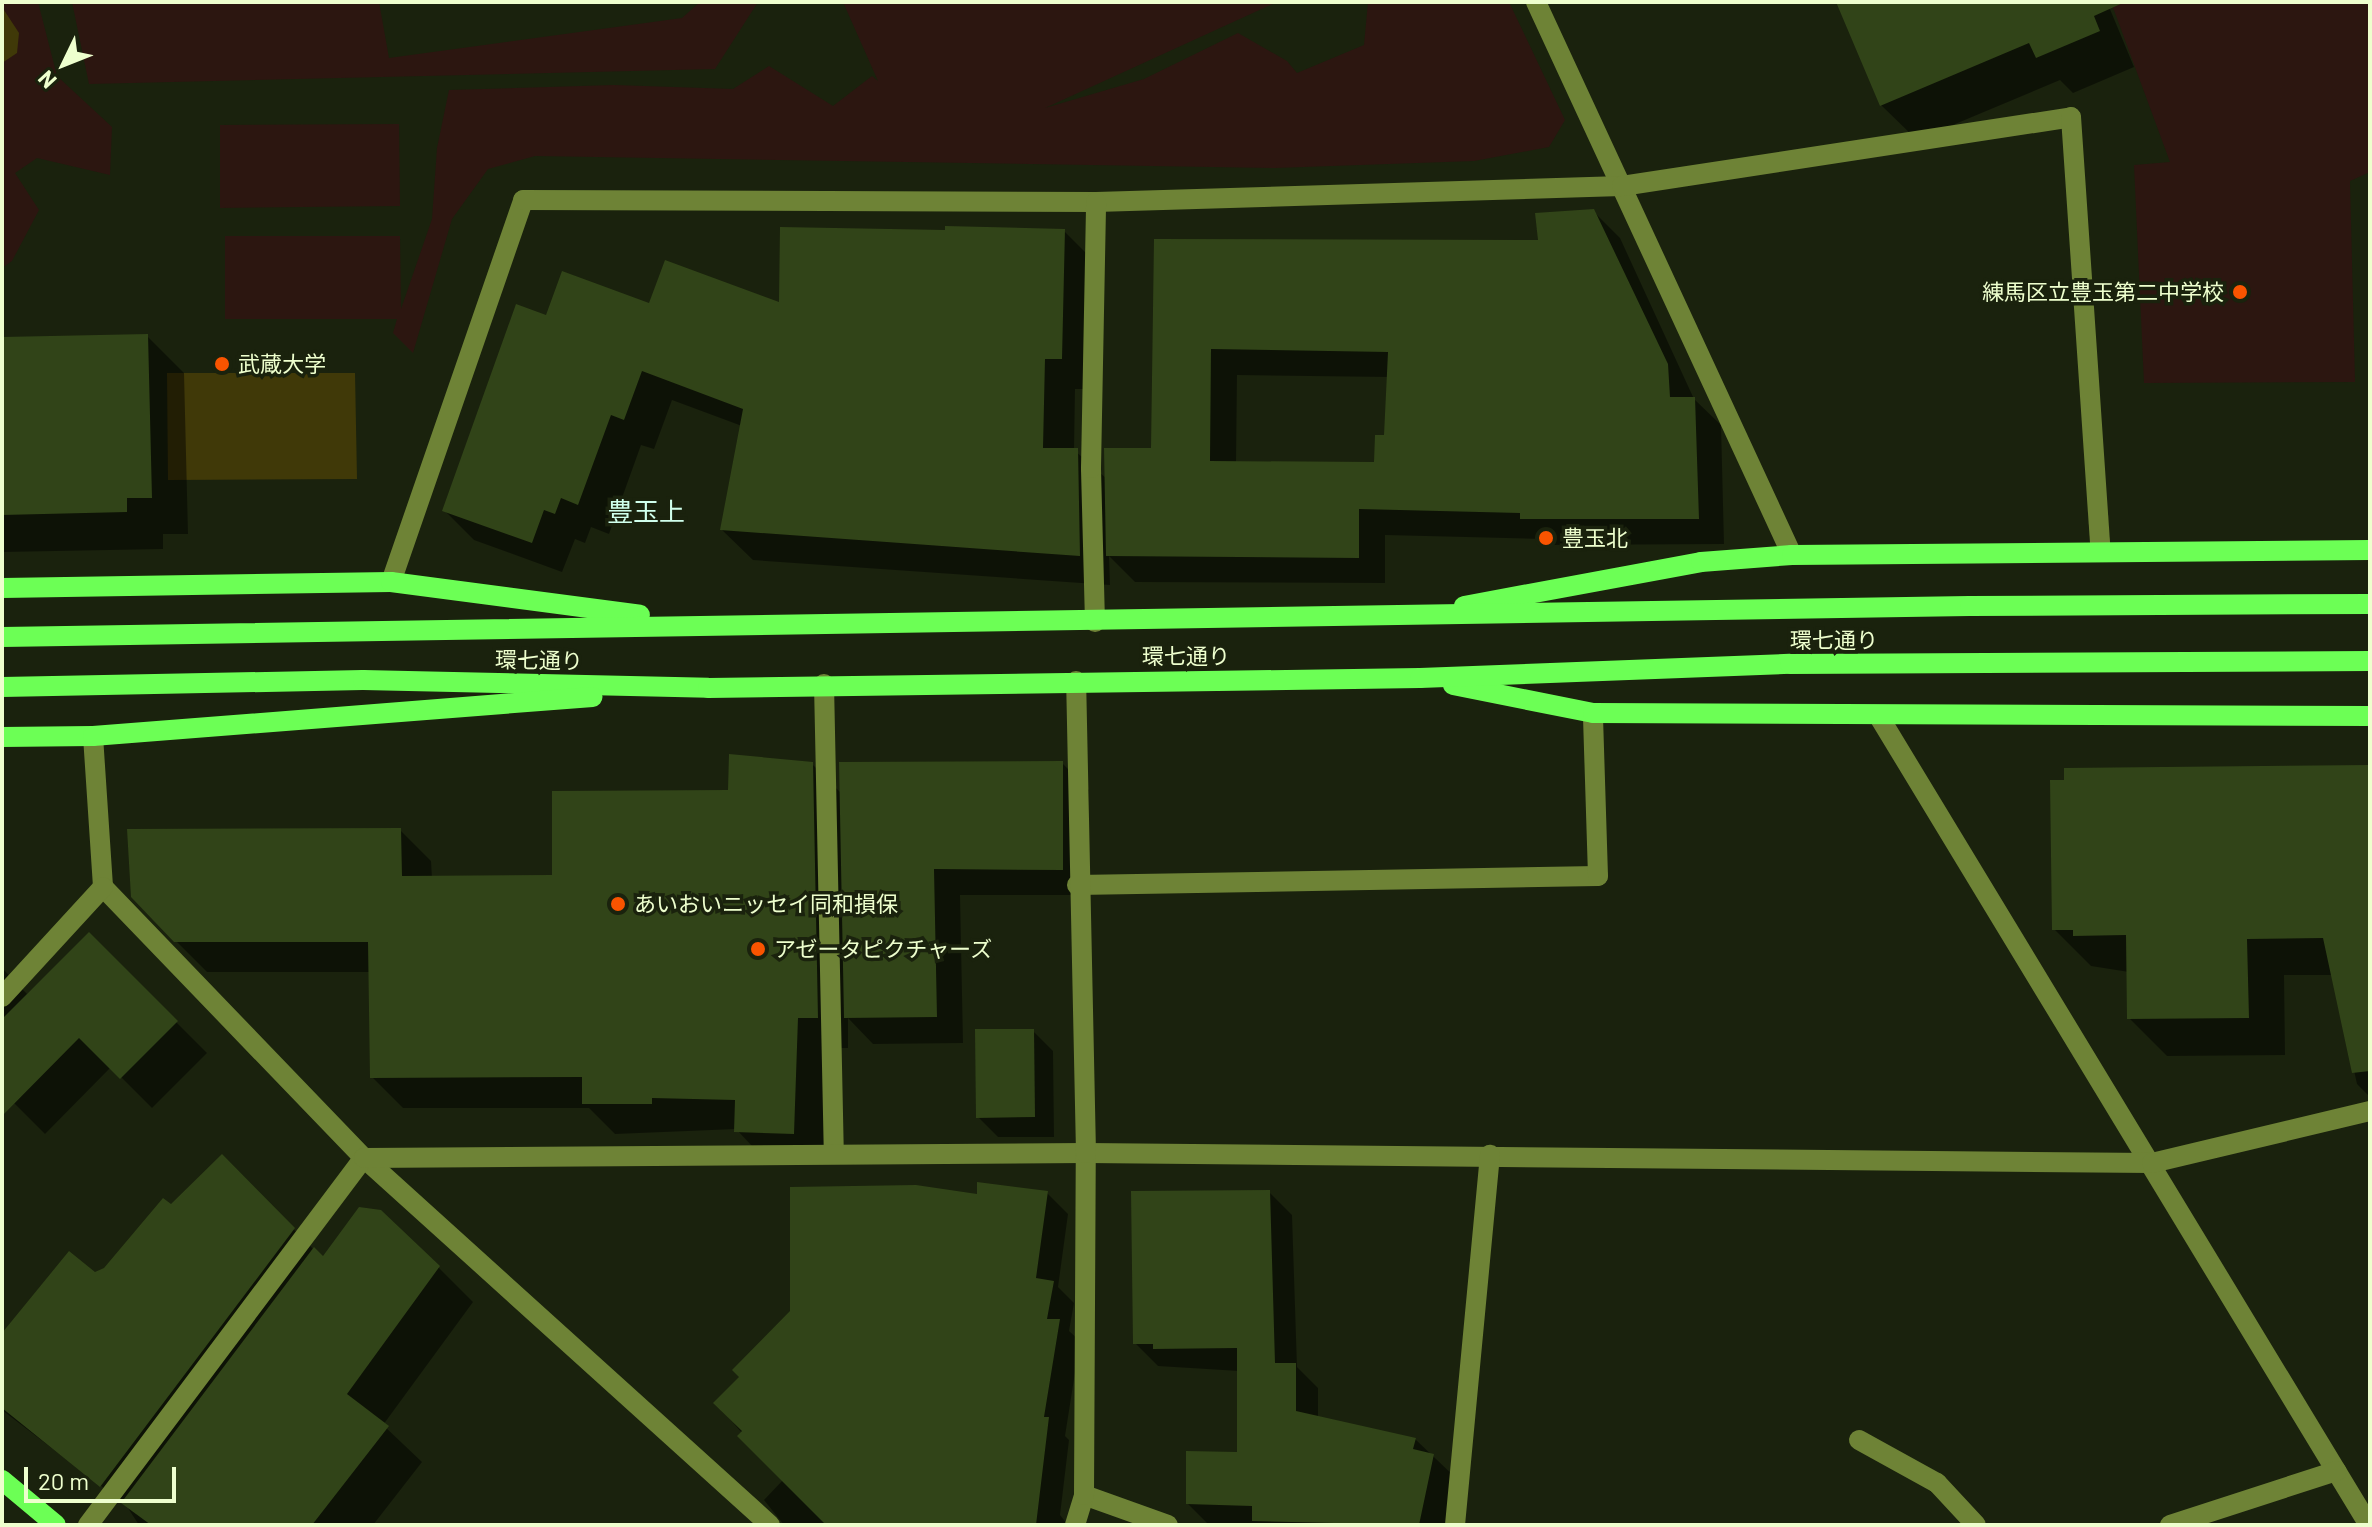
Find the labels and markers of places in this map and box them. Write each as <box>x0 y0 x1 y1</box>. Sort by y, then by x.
place label: 練馬区立豊玉第二中学校 <box>1982 279 2224 305</box>
marker: 練馬区立豊玉第二中学校 <box>2231 283 2249 301</box>
place label: 武蔵大学 <box>238 351 326 377</box>
marker: 武蔵大学 <box>213 355 231 373</box>
place label: 豊玉北 <box>1562 525 1628 551</box>
marker: 豊玉北 <box>1537 529 1555 547</box>
place label: あいおいニッセイ同和損保 <box>634 891 898 917</box>
marker: あいおいニッセイ同和損保 <box>609 895 627 913</box>
place label: アゼータピクチャーズ <box>774 936 994 962</box>
marker: アゼータピクチャーズ <box>749 940 767 958</box>

